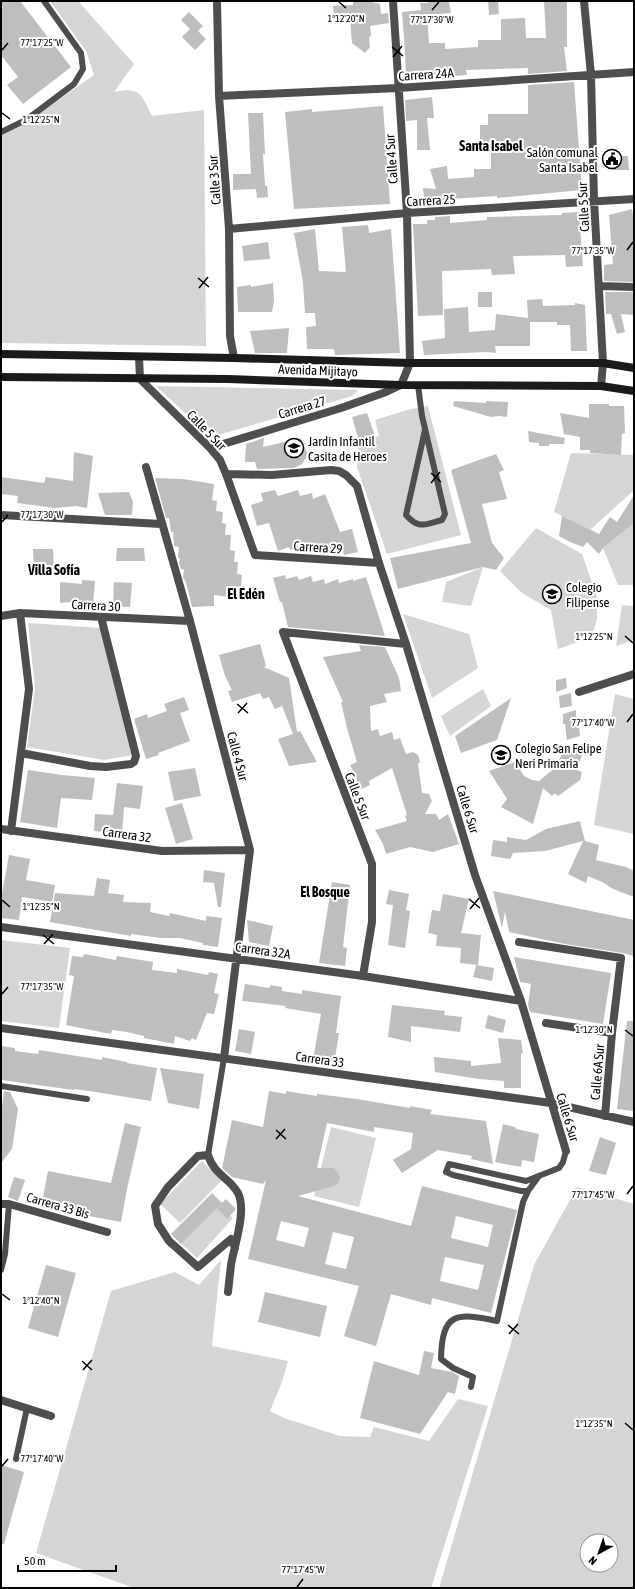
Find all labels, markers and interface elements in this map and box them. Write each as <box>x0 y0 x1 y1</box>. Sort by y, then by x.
text: 1°12'20"N <box>327 13 365 24</box>
text: 77°17'30"W <box>410 14 454 25</box>
text: 77°17'25"W <box>20 37 64 48</box>
street label: Carrera 24A <box>398 65 455 84</box>
text: 1°12'25"N <box>22 114 60 125</box>
street label: Calle 4 Sur <box>382 133 401 184</box>
district label: Santa Isabel <box>459 138 523 154</box>
place label: Salón comunal Santa Isabel <box>527 145 599 175</box>
public building icon: Salón comunal Santa Isabel <box>601 148 623 170</box>
street label: Calle 3 Sur <box>205 154 224 205</box>
street label: Calle 5 Sur <box>575 182 592 232</box>
street label: Carrera 25 <box>406 192 456 209</box>
text: 77°17'35"W <box>571 245 615 256</box>
street label: Avenida Mijitayo <box>278 362 358 379</box>
street label: Carrera 27 <box>276 393 328 422</box>
street label: Calle 5 Sur <box>184 407 229 454</box>
place label: Jardín Infantil Casita de Heroes <box>308 434 387 464</box>
school or university icon: Jardín Infantil Casita de Heroes <box>283 437 305 459</box>
text: 77°17'30"W <box>20 509 64 520</box>
street label: Carrera 29 <box>293 538 343 557</box>
district label: Villa Sofía <box>27 562 80 578</box>
place label: Colegio Filipense <box>566 580 610 610</box>
school or university icon: Colegio Filipense <box>541 583 563 605</box>
district label: El Edén <box>227 586 265 602</box>
street label: Carrera 30 <box>71 597 121 614</box>
text: 1°12'25"N <box>575 631 613 642</box>
text: 77°17'40"W <box>571 717 615 728</box>
street label: Calle 4 Sur <box>224 730 251 782</box>
place label: Colegio San Felipe Neri Primaria <box>515 741 602 771</box>
school or university icon: Colegio San Felipe Neri Primaria <box>490 744 512 766</box>
street label: Calle 5 Sur <box>342 770 374 822</box>
street label: Calle 6 Sur <box>453 783 482 835</box>
street label: Carrera 32 <box>102 824 152 845</box>
district label: El Bosque <box>300 884 350 900</box>
text: 1°12'35"N <box>22 901 60 912</box>
street label: Carrera 32A <box>234 939 292 962</box>
text: 77°17'35"W <box>20 981 64 992</box>
text: 1°12'30"N <box>575 1024 613 1035</box>
street label: Calle 6A Sur <box>588 1043 607 1101</box>
street label: Carrera 33 <box>295 1049 345 1070</box>
street label: Calle 6 Sur <box>553 1091 582 1143</box>
street label: Carrera 33 Bis <box>25 1189 91 1222</box>
text: 77°17'45"W <box>571 1189 615 1200</box>
text: 1°12'40"N <box>22 1295 60 1306</box>
text: 1°12'35"N <box>575 1418 613 1429</box>
text: 77°17'40"W <box>20 1453 64 1464</box>
north arrow <box>579 1533 619 1573</box>
scale bar <box>18 1547 116 1573</box>
text: 50 m <box>24 1554 46 1568</box>
text: N <box>586 1554 599 1567</box>
text: 77°17'45"W <box>281 1564 325 1575</box>

